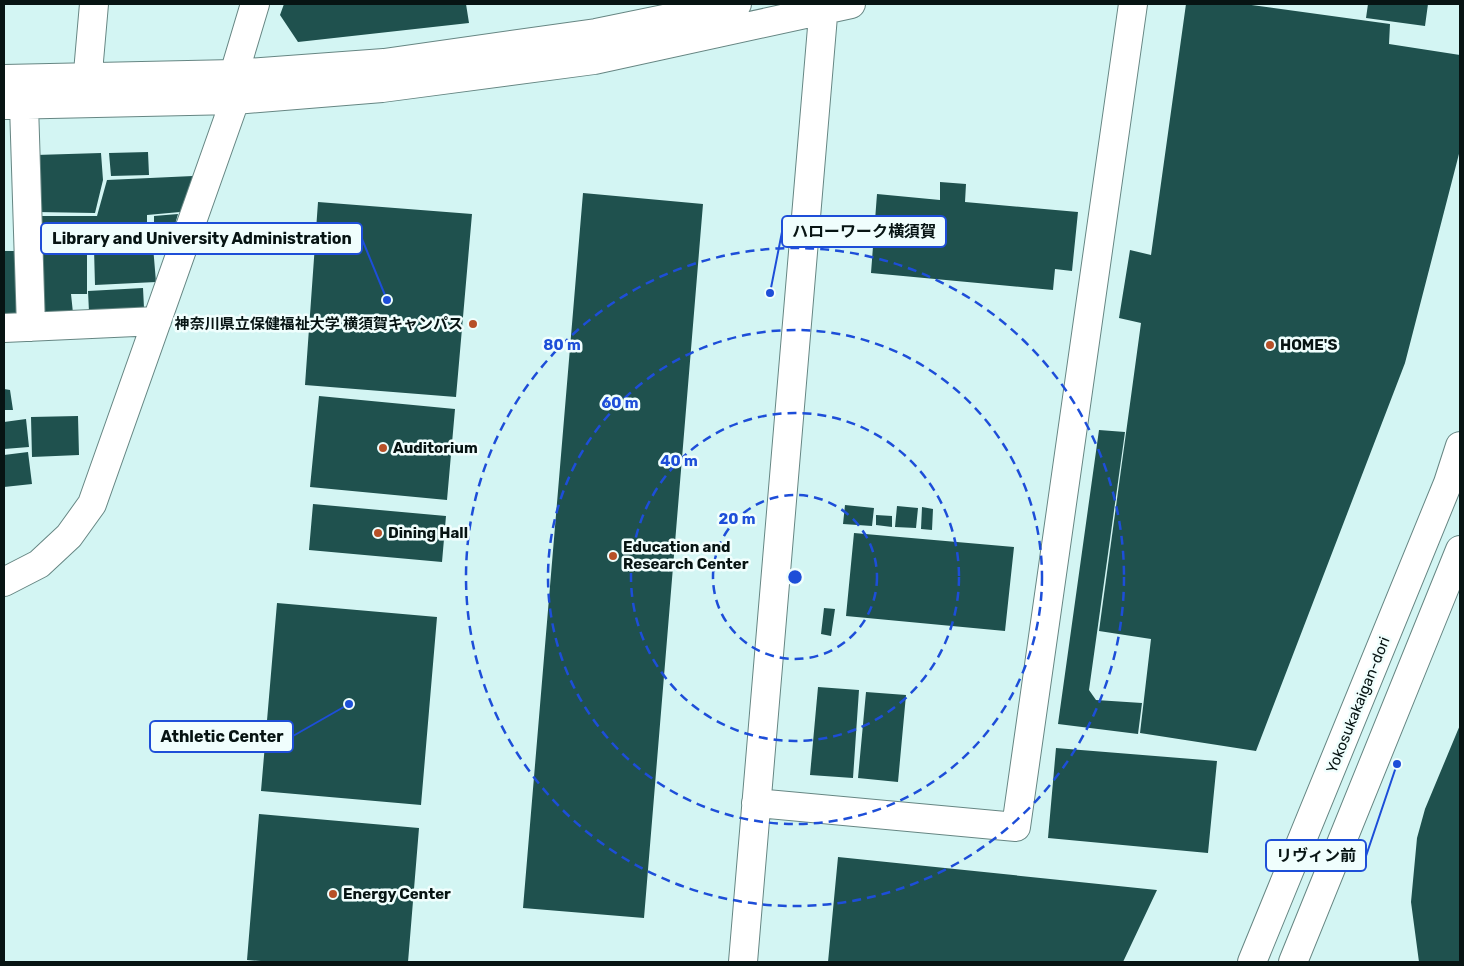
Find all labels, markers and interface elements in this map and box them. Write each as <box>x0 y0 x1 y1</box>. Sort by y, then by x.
callout: ハローワーク横須賀 <box>782 216 946 247</box>
text: ハローワーク横須賀 <box>792 222 936 241</box>
callout: Library and University Administration <box>41 223 362 254</box>
text: Library and University Administration <box>52 229 352 248</box>
place label: 神奈川県立保健福祉大学 横須賀キャンパス <box>174 315 463 333</box>
marker: 神奈川県立保健福祉大学 横須賀キャンパス <box>467 318 479 330</box>
text: 80 m <box>543 336 581 354</box>
place label: HOME'S <box>1280 336 1338 354</box>
marker: HOME'S <box>1264 339 1276 351</box>
text: 60 m <box>602 394 638 412</box>
place label: Auditorium <box>393 439 478 457</box>
marker: Auditorium <box>377 442 389 454</box>
text: 40 m <box>660 452 698 470</box>
text: 20 m <box>719 510 755 528</box>
place label: Dining Hall <box>388 524 468 542</box>
marker: Dining Hall <box>372 527 384 539</box>
place label: Education and Research Center <box>623 538 749 573</box>
marker: Education and Research Center <box>607 550 619 562</box>
centre of rings <box>786 568 804 586</box>
street label: Yokosukakaigan-dori <box>1322 634 1394 776</box>
callout: Athletic Center <box>150 721 293 752</box>
text: Athletic Center <box>161 727 284 746</box>
callout: リヴィン前 <box>1266 840 1366 871</box>
text: リヴィン前 <box>1276 846 1356 865</box>
place label: Energy Center <box>343 885 451 903</box>
marker: Energy Center <box>327 888 339 900</box>

